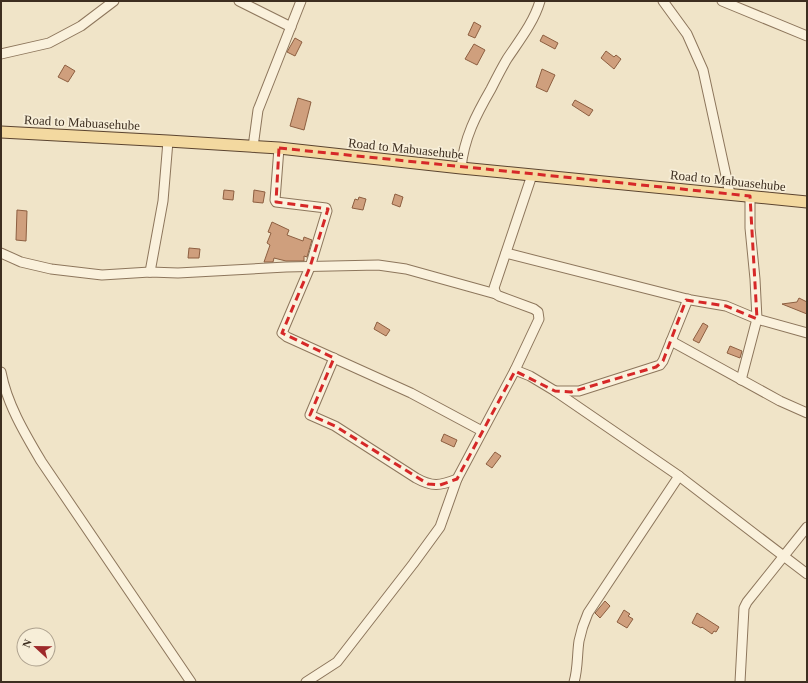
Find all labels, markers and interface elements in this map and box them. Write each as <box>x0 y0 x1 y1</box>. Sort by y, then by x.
street label: Road to Mabuasehube <box>24 112 141 133</box>
street label: Road to Mabuasehube <box>347 135 465 162</box>
street label: Road to Mabuasehube <box>669 167 787 194</box>
north arrow <box>16 627 56 667</box>
text: N <box>20 637 34 649</box>

